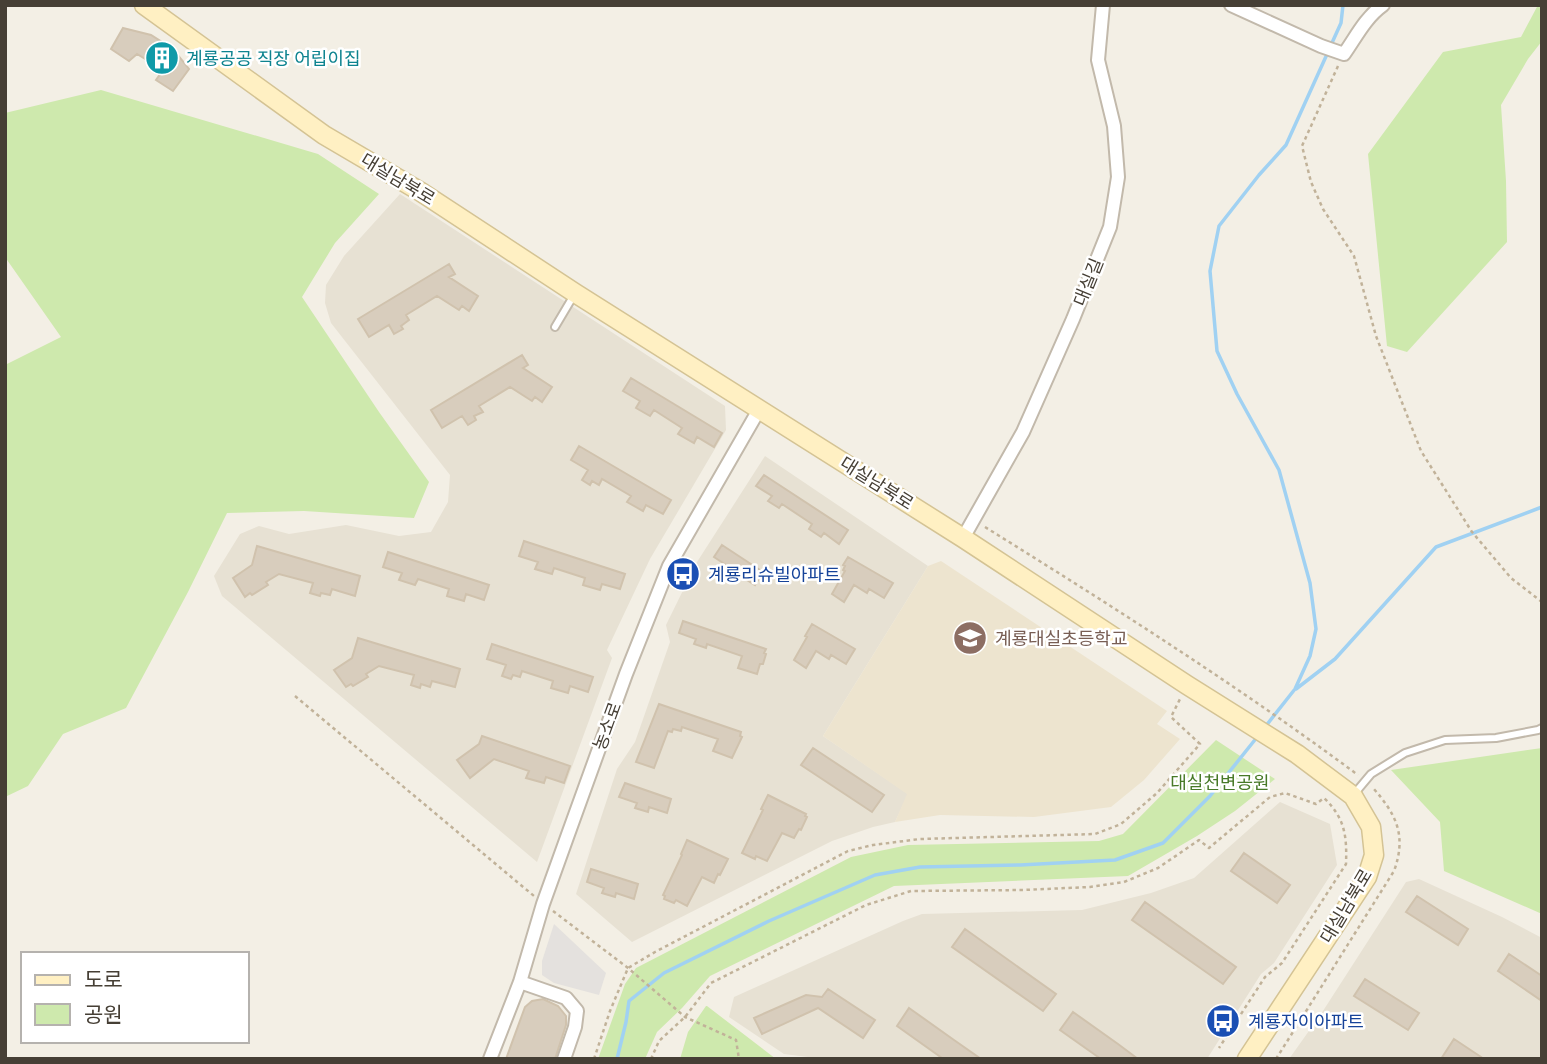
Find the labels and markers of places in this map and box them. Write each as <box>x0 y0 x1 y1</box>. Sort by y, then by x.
building icon: 계룡공공 직장 어립이집 <box>143 39 181 77</box>
place label: 계룡공공 직장 어립이집 <box>186 48 361 69</box>
bus stop icon: 계룡리슈빌아파트 <box>664 555 702 593</box>
place label: 계룡리슈빌아파트 <box>708 564 840 585</box>
school or university icon: 계룡대실초등학교 <box>951 619 989 657</box>
place label: 계룡대실초등학교 <box>995 628 1127 649</box>
bus stop icon: 계룡자이아파트 <box>1204 1002 1242 1040</box>
place label: 계룡자이아파트 <box>1248 1011 1364 1032</box>

